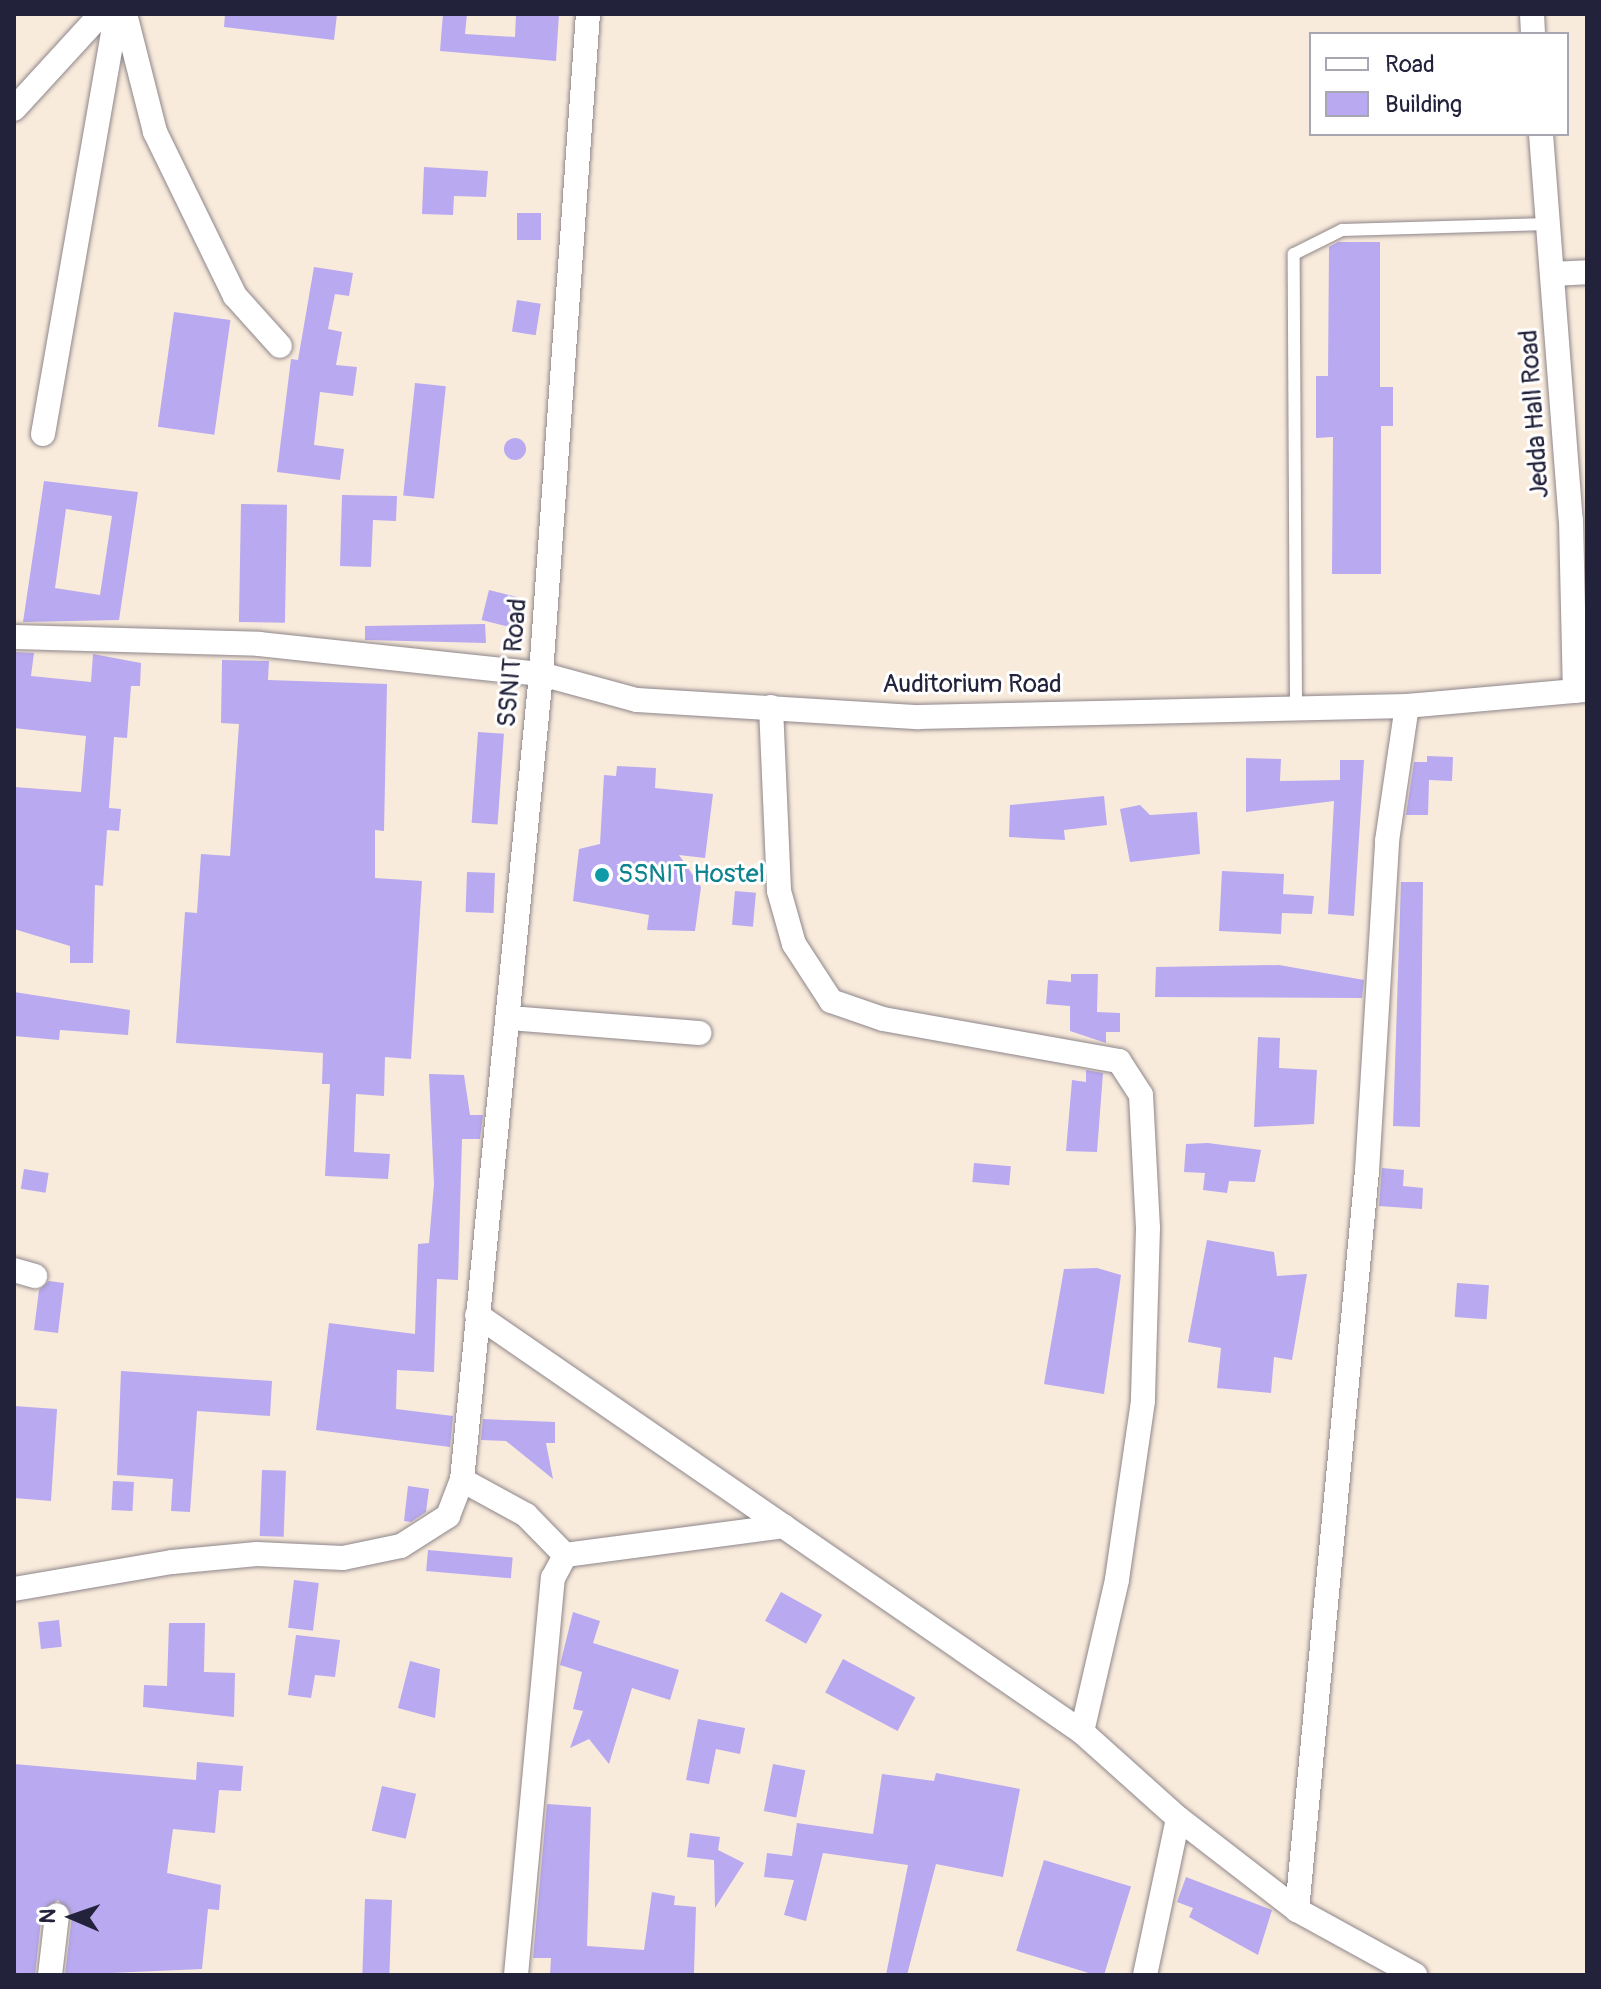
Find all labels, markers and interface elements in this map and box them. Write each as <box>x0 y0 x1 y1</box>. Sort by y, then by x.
legend <box>1309 32 1569 136</box>
text: Road <box>1385 50 1435 79</box>
text: Building <box>1385 90 1462 119</box>
street label: Jedda Hall Road <box>1514 329 1556 499</box>
street label: SSNIT Road <box>492 597 534 729</box>
street label: Auditorium Road <box>882 669 1062 701</box>
place label: SSNIT Hostel <box>618 859 765 891</box>
marker: SSNIT Hostel <box>593 866 611 884</box>
north arrow <box>32 1877 112 1957</box>
text: N <box>34 1908 62 1924</box>

